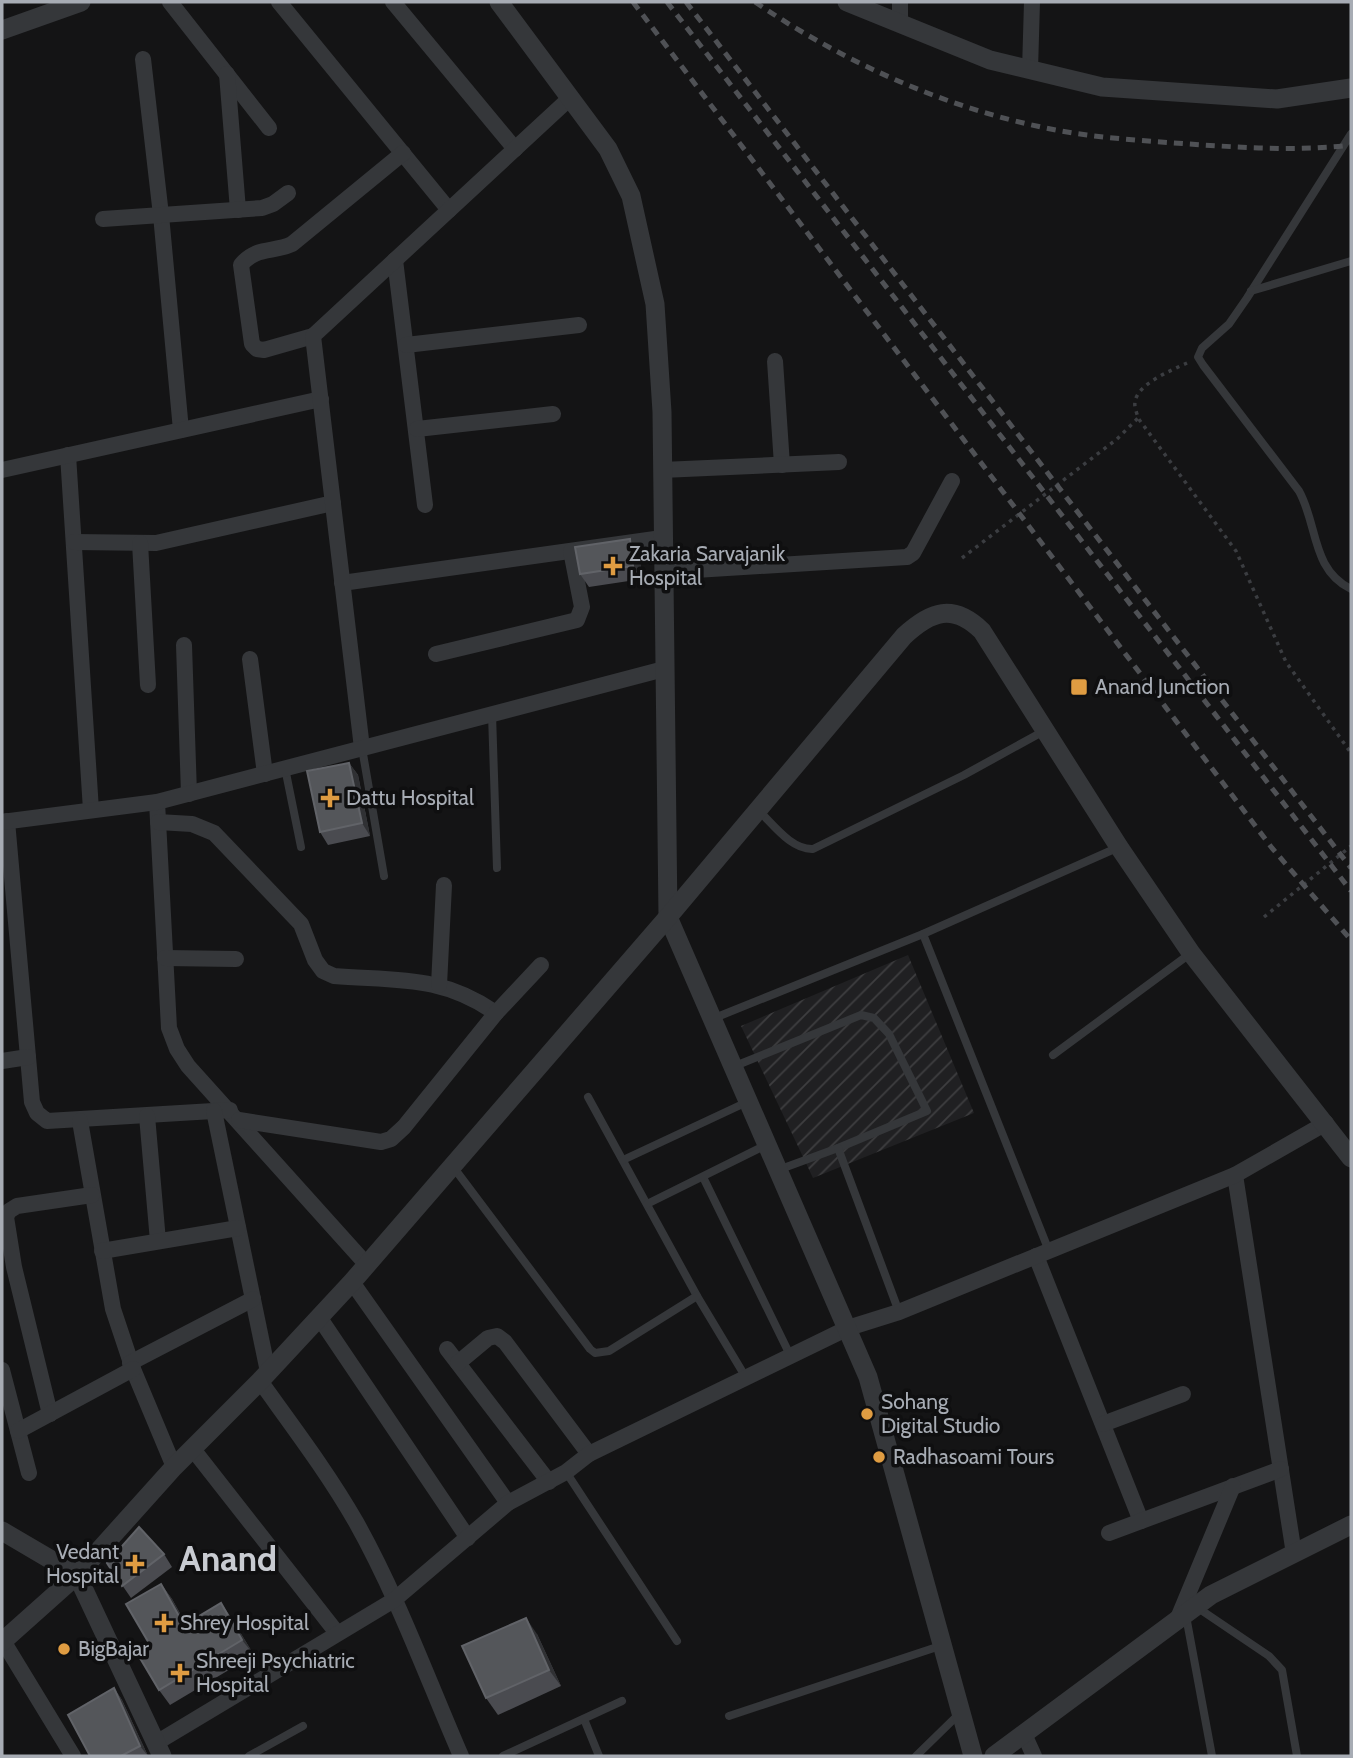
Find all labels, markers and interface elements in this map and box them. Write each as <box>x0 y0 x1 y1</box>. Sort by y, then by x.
place label: Zakaria Sarvajanik Hospital <box>629 541 786 590</box>
marker: Zakaria Sarvajanik Hospital <box>603 556 623 576</box>
place label: Anand Junction <box>1095 674 1230 699</box>
marker: Anand Junction <box>1069 677 1089 697</box>
place label: Dattu Hospital <box>346 785 474 810</box>
marker: Dattu Hospital <box>320 788 340 808</box>
place label: Sohang Digital Studio <box>881 1389 1000 1438</box>
marker: Sohang Digital Studio <box>859 1406 875 1422</box>
place label: Radhasoami Tours <box>893 1444 1054 1469</box>
marker: Radhasoami Tours <box>871 1449 887 1465</box>
district label: Anand <box>179 1537 277 1580</box>
place label: Vedant Hospital <box>46 1539 119 1588</box>
marker: Vedant Hospital <box>125 1554 145 1574</box>
place label: Shrey Hospital <box>180 1610 309 1635</box>
marker: Shrey Hospital <box>154 1613 174 1633</box>
place label: BigBajar <box>78 1636 149 1662</box>
marker: BigBajar <box>56 1641 72 1657</box>
place label: Shreeji Psychiatric Hospital <box>196 1648 355 1697</box>
marker: Shreeji Psychiatric Hospital <box>170 1663 190 1683</box>

